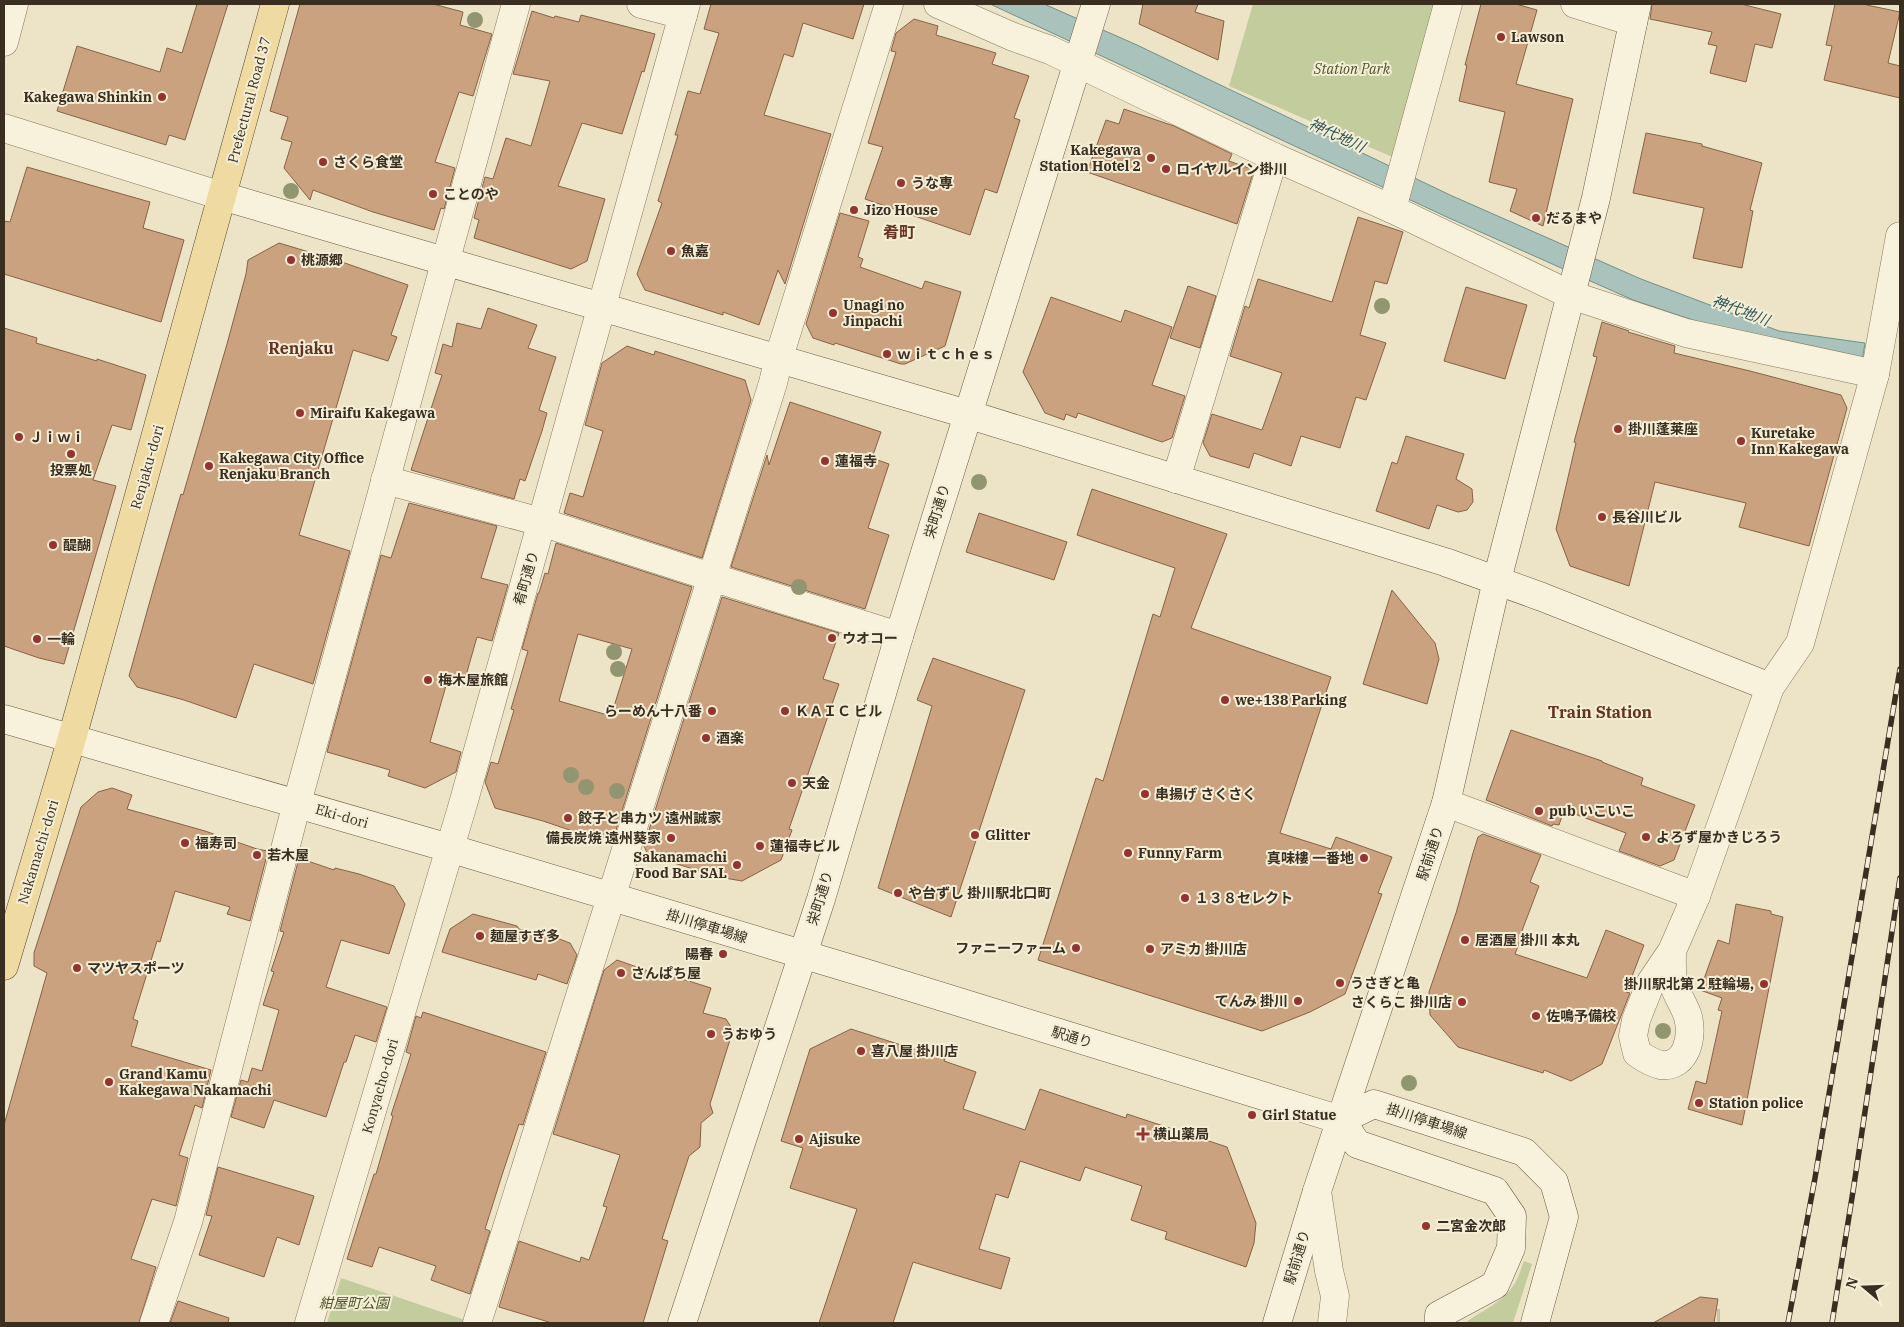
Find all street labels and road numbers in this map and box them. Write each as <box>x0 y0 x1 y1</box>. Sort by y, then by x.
street label: Prefectural Road 37 <box>223 35 275 165</box>
street label: Renjaku-dori <box>126 423 168 511</box>
street label: 栄町通り <box>920 482 954 540</box>
street label: 肴町通り <box>510 549 542 607</box>
street label: Nakamachi-dori <box>14 798 62 906</box>
street label: Eki-dori <box>313 800 371 832</box>
street label: 駅前通り <box>1413 824 1447 882</box>
street label: 栄町通り <box>803 869 837 927</box>
street label: 掛川停車場線 <box>664 905 750 947</box>
street label: 駅通り <box>1049 1022 1095 1052</box>
street label: Konyacho-dori <box>358 1036 402 1136</box>
street label: 掛川停車場線 <box>1384 1099 1470 1143</box>
street label: 駅前通り <box>1280 1228 1314 1286</box>

